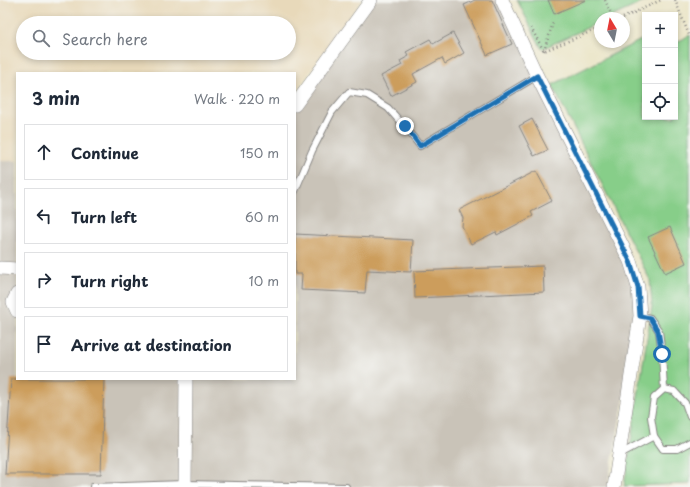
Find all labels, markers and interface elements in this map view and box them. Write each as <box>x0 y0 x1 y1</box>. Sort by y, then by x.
north arrow <box>594 12 630 48</box>
map controls <box>642 12 678 120</box>
button: + <box>642 12 678 48</box>
search box <box>16 16 296 60</box>
icon: search <box>30 27 52 49</box>
text: Search here <box>62 27 148 50</box>
button: − <box>642 48 678 84</box>
button: locate <box>642 84 678 120</box>
text: 3 min <box>32 85 80 111</box>
text: Walk · 220 m <box>194 89 280 108</box>
route end <box>396 117 414 135</box>
icon: ahead <box>33 141 55 163</box>
text: Continue <box>71 141 139 164</box>
text: 150 m <box>240 143 279 162</box>
icon: left <box>33 205 55 227</box>
text: Turn left <box>71 205 137 228</box>
text: 60 m <box>245 207 279 226</box>
icon: right <box>33 269 55 291</box>
text: Turn right <box>71 269 148 292</box>
text: 10 m <box>249 271 279 290</box>
icon: arrive <box>33 333 55 355</box>
text: Arrive at destination <box>71 333 232 356</box>
route start <box>653 345 671 363</box>

